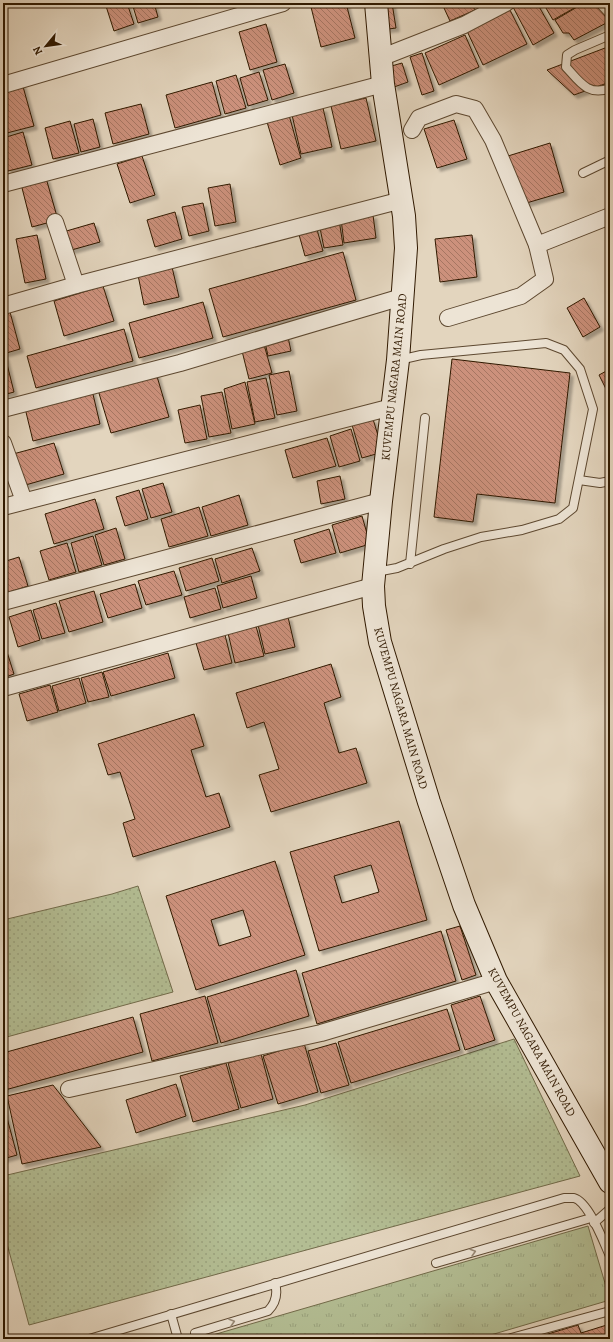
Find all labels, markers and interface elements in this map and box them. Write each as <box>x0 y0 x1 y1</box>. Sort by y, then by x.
north arrow <box>26 26 66 66</box>
text: N <box>29 43 46 58</box>
street label: KUVEMPU NAGARA MAIN ROAD <box>377 293 411 461</box>
street label: KUVEMPU NAGARA MAIN ROAD <box>370 625 432 791</box>
street label: KUVEMPU NAGARA MAIN ROAD <box>484 965 580 1119</box>
one-way arrow <box>469 1248 476 1257</box>
one-way arrow <box>228 1318 235 1327</box>

